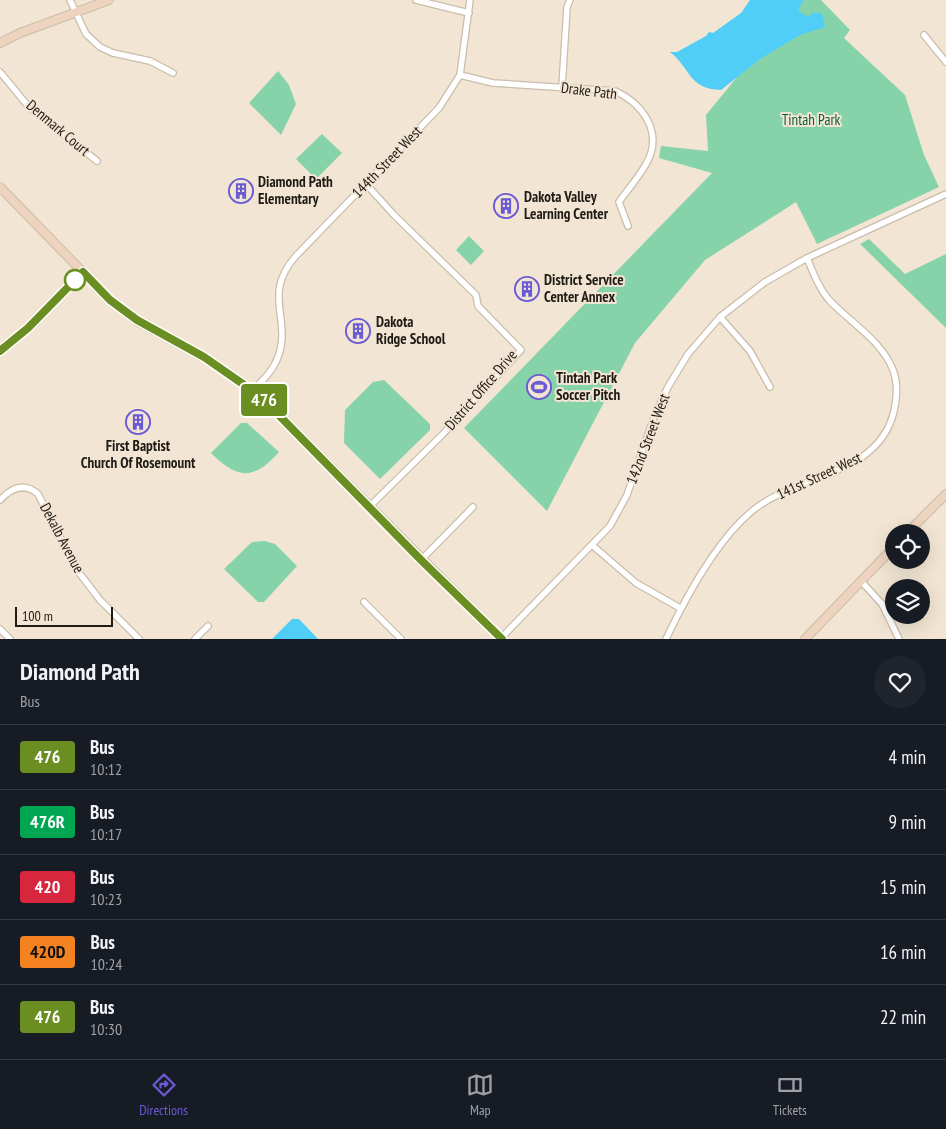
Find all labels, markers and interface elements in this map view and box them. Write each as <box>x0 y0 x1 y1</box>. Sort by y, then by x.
street label: Drake Path <box>560 78 618 103</box>
street label: Denmark Court <box>23 96 94 160</box>
park label: Tintah Park <box>782 110 841 129</box>
street label: 144th Street West <box>347 122 426 202</box>
place label: Diamond Path Elementary <box>258 172 333 208</box>
building icon: Diamond Path Elementary <box>228 178 254 204</box>
place label: Dakota Valley Learning Center <box>524 187 609 223</box>
building icon: Dakota Valley Learning Center <box>493 193 519 219</box>
unlabelled marker <box>64 269 86 291</box>
place label: District Service Center Annex <box>544 270 624 306</box>
building icon: District Service Center Annex <box>514 276 540 302</box>
place label: Dakota Ridge School <box>376 312 446 348</box>
building icon: Dakota Ridge School <box>345 318 371 344</box>
street label: District Office Drive <box>440 345 521 434</box>
place label: Tintah Park Soccer Pitch <box>556 368 620 404</box>
sports icon: Tintah Park Soccer Pitch <box>526 374 552 400</box>
line badge: 476 <box>235 384 293 416</box>
text: 476 <box>251 388 277 411</box>
street label: 142nd Street West <box>622 391 674 487</box>
building icon: First Baptist Church Of Rosemount <box>125 409 151 435</box>
place label: First Baptist Church Of Rosemount <box>81 436 196 472</box>
street label: 141st Street West <box>773 448 864 504</box>
street label: Dekalb Avenue <box>36 499 89 576</box>
map controls <box>885 524 930 624</box>
button: locate <box>885 524 930 569</box>
button: layers <box>885 579 930 624</box>
scale bar <box>15 604 112 627</box>
text: 100 m <box>22 607 53 625</box>
text: Diamond Path <box>20 656 140 687</box>
button: heart <box>874 656 926 708</box>
text: Bus <box>20 691 40 711</box>
text: Bus <box>90 735 114 759</box>
text: 476 <box>35 745 60 768</box>
text: 4 min <box>889 745 926 769</box>
text: 10:12 <box>90 759 122 779</box>
text: Bus <box>90 800 114 824</box>
text: 476R <box>30 810 65 833</box>
text: 9 min <box>889 810 926 834</box>
text: 10:17 <box>90 824 122 844</box>
text: Bus <box>90 865 114 889</box>
text: 420 <box>35 875 60 898</box>
text: 15 min <box>880 875 926 899</box>
text: 10:23 <box>90 889 122 909</box>
text: Bus <box>90 930 115 954</box>
text: 420D <box>30 940 65 963</box>
text: 16 min <box>880 940 926 964</box>
text: 10:24 <box>90 954 123 974</box>
text: Bus <box>90 995 114 1019</box>
text: 476 <box>35 1005 60 1028</box>
text: 22 min <box>880 1005 926 1029</box>
text: 10:30 <box>90 1019 122 1039</box>
tab: Directions <box>139 1071 188 1119</box>
tab: Map <box>466 1071 494 1119</box>
tab: Tickets <box>773 1071 807 1119</box>

